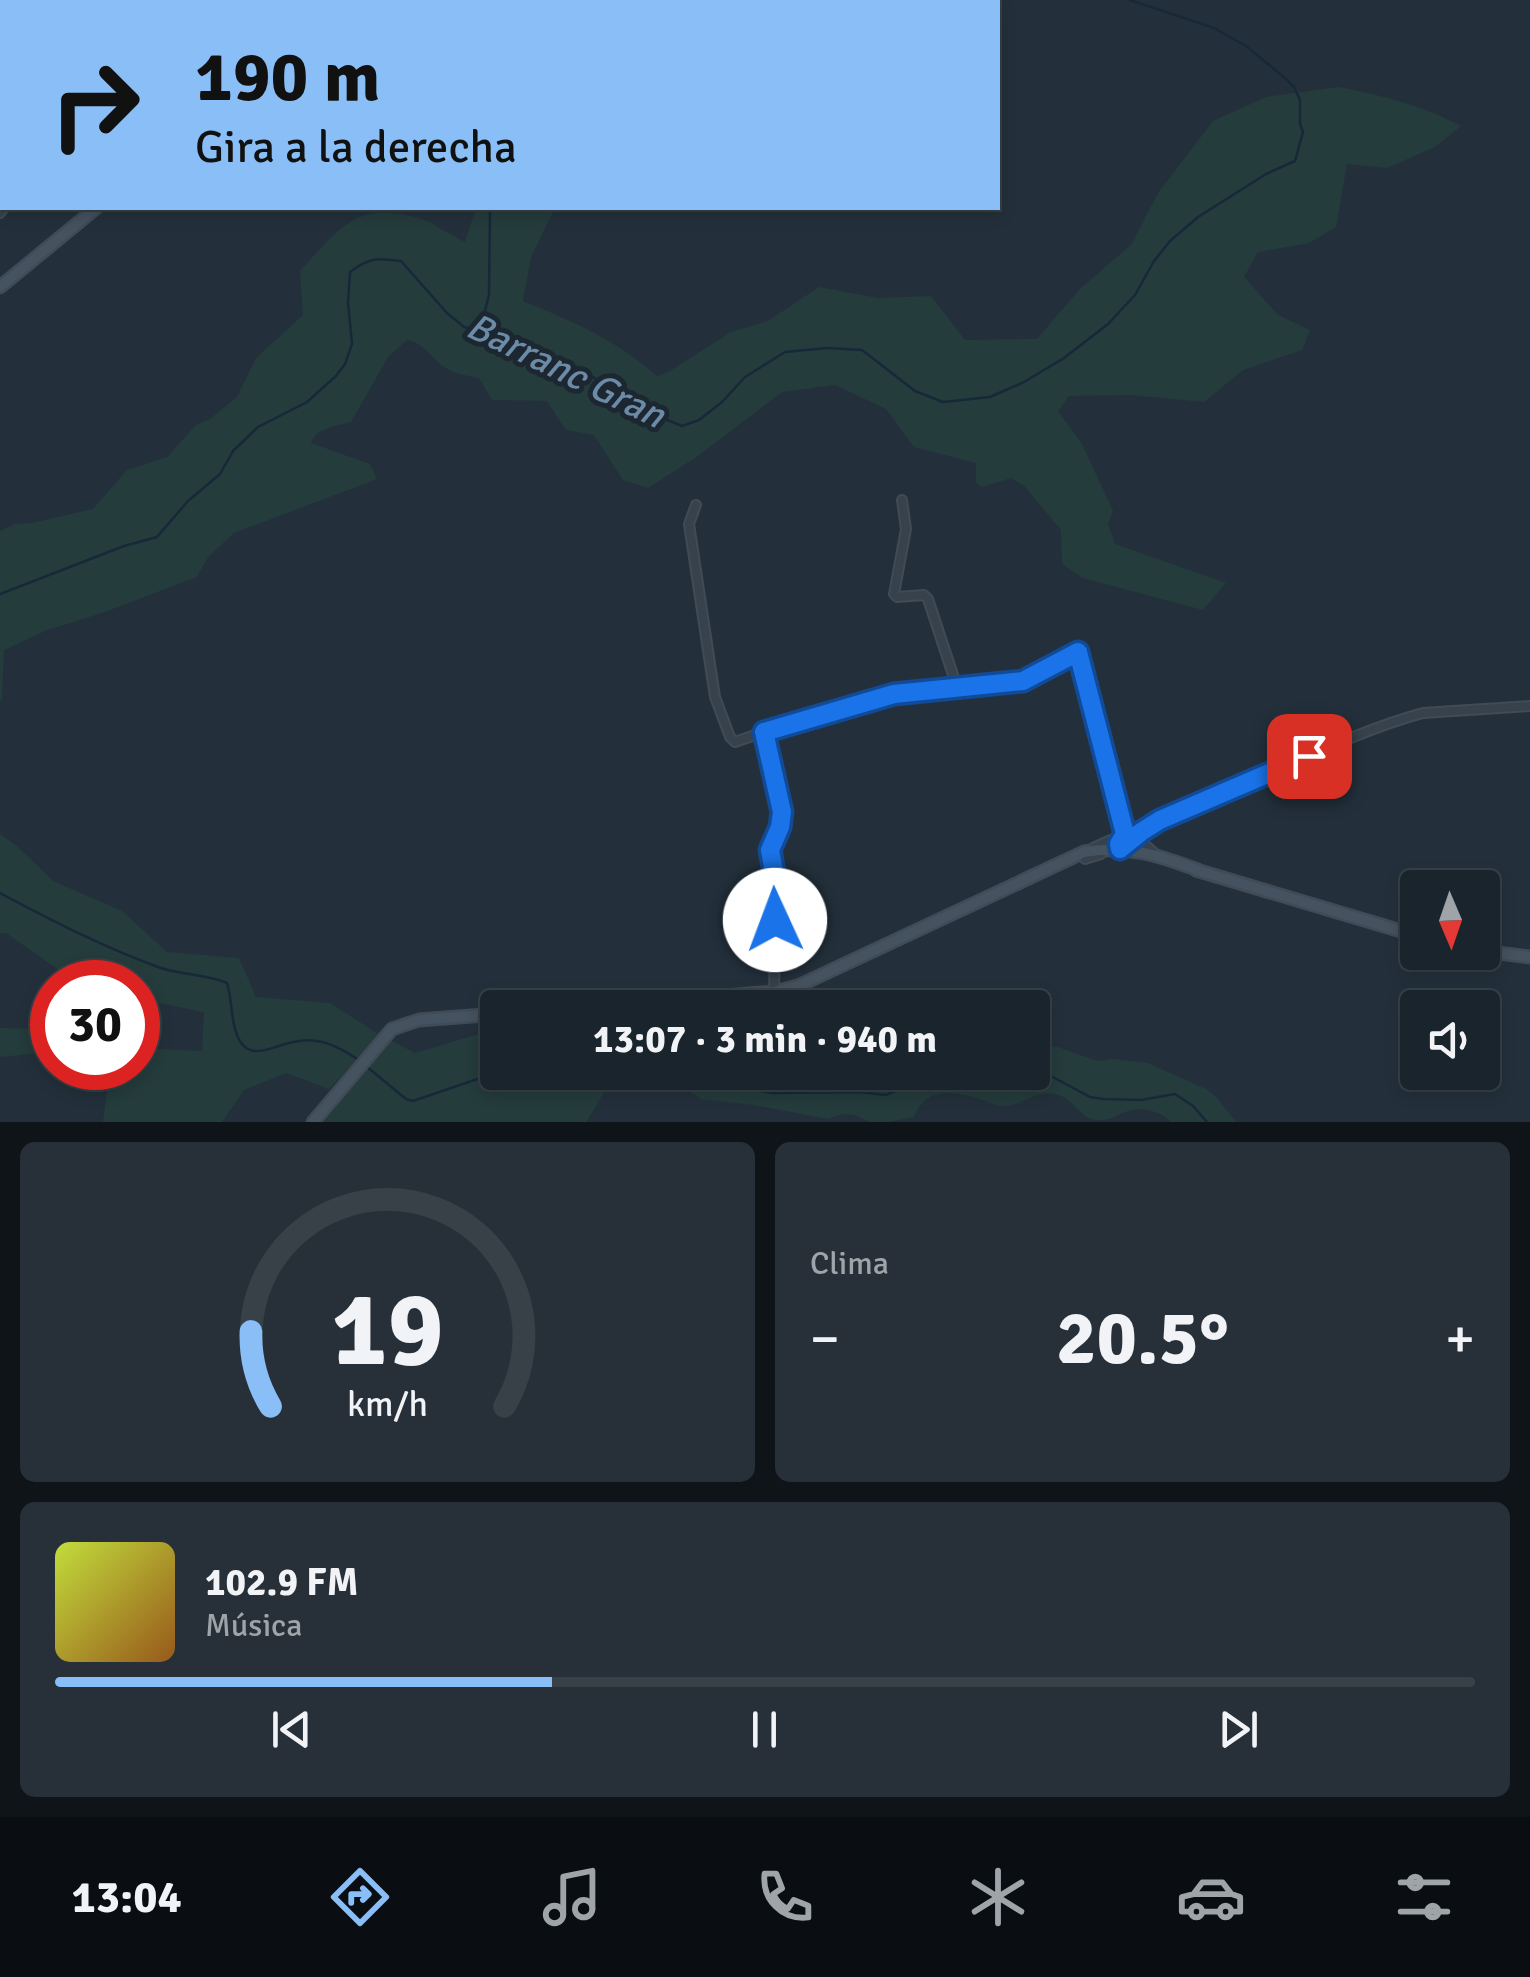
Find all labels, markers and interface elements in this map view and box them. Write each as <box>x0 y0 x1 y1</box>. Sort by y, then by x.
text: 190 m <box>195 34 380 120</box>
icon: right <box>30 40 160 170</box>
text: Gira a la derecha <box>195 120 517 175</box>
water label: Barranc Gran <box>459 302 674 439</box>
pin <box>1267 714 1352 799</box>
icon: arrive <box>1282 729 1337 784</box>
position arrow <box>723 868 827 972</box>
north arrow <box>1400 870 1500 970</box>
map controls <box>1400 870 1500 1090</box>
speed limit sign: 30 <box>30 960 160 1090</box>
button: sound <box>1400 990 1500 1090</box>
text: 13:07 · 3 min · 940 m <box>593 1016 937 1063</box>
text: Clima <box>810 1244 889 1283</box>
text: 19 <box>331 1266 444 1394</box>
text: 20.5° <box>1056 1292 1229 1385</box>
text: − <box>810 1305 840 1373</box>
text: + <box>1445 1305 1475 1373</box>
text: km/h <box>347 1382 428 1426</box>
text: 102.9 FM <box>205 1559 358 1606</box>
text: Música <box>205 1606 302 1645</box>
icon: previous <box>264 1702 319 1757</box>
icon: pause <box>737 1702 792 1757</box>
icon: next <box>1211 1702 1266 1757</box>
icon: directions <box>325 1862 395 1932</box>
icon: music <box>537 1862 607 1932</box>
icon: phone <box>750 1862 820 1932</box>
icon: climate <box>963 1862 1033 1932</box>
icon: car <box>1176 1862 1246 1932</box>
icon: filters <box>1389 1862 1459 1932</box>
text: 13:04 <box>71 1870 182 1925</box>

